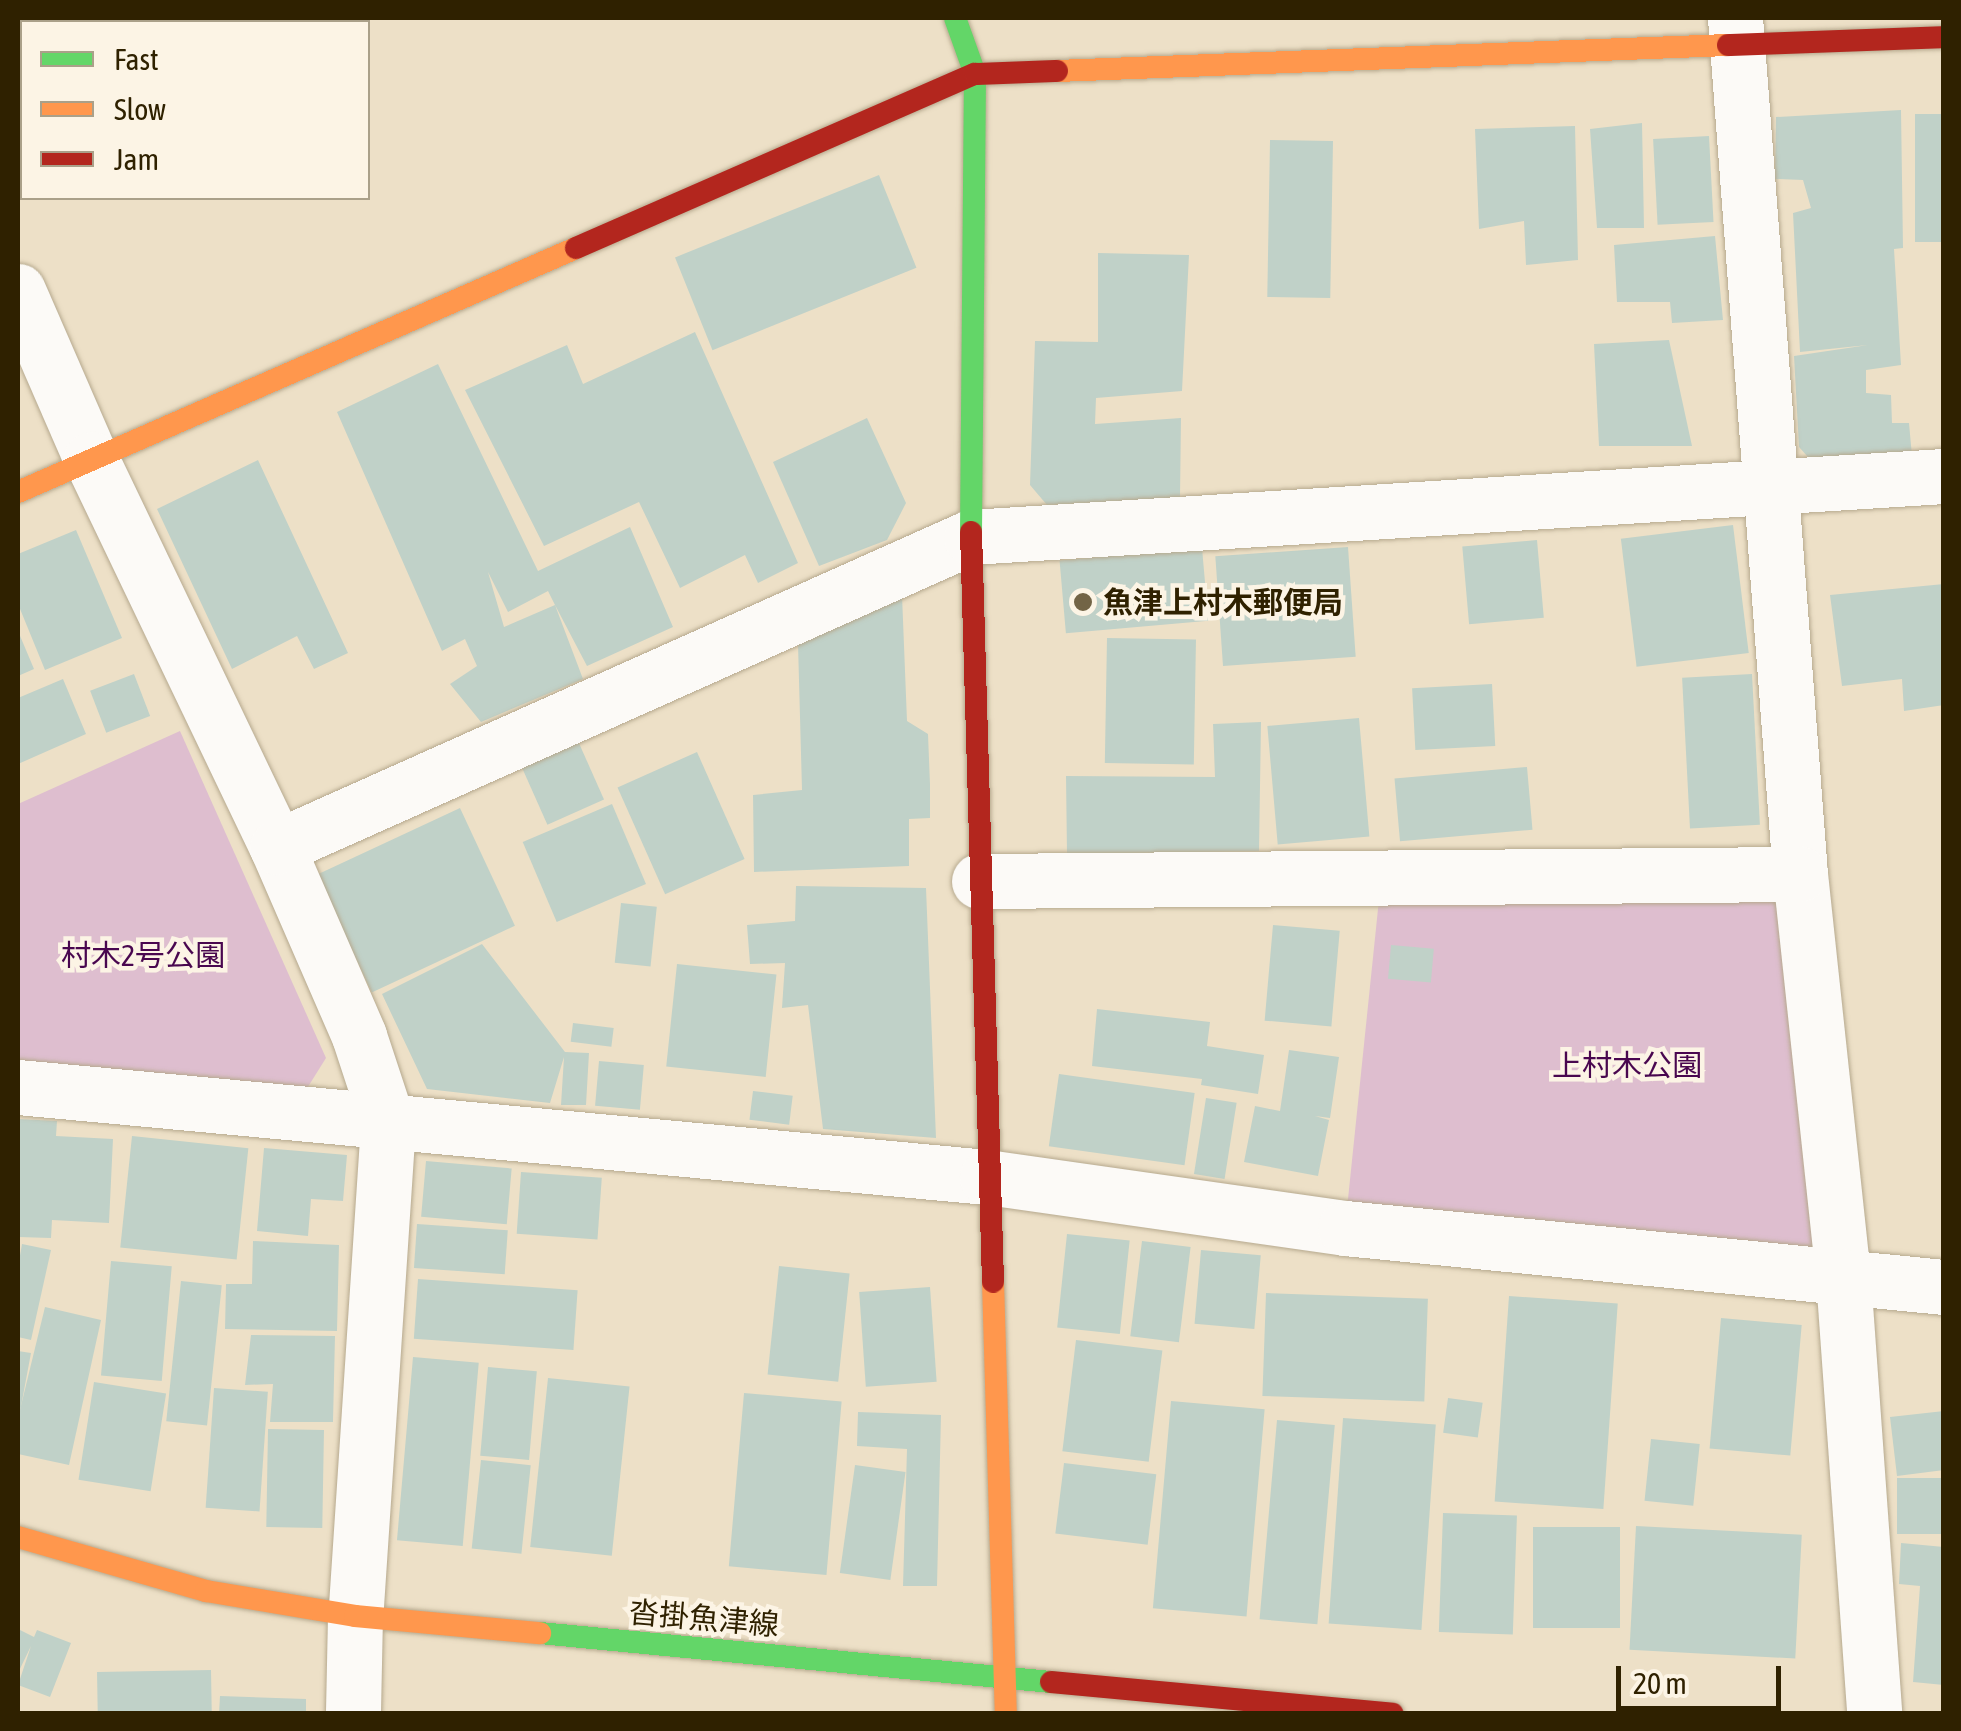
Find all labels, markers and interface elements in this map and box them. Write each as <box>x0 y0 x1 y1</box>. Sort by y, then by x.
legend <box>20 20 370 200</box>
text: Fast <box>114 42 159 76</box>
text: Slow <box>114 92 166 126</box>
text: Jam <box>114 142 159 176</box>
place label: 魚津上村木郵便局 <box>1103 584 1343 620</box>
marker: 魚津上村木郵便局 <box>1072 591 1094 613</box>
park label: 村木2号公園 <box>61 937 225 973</box>
park label: 上村木公園 <box>1552 1047 1702 1083</box>
street label: 沓掛魚津線 <box>628 1594 780 1642</box>
scale bar <box>1621 1646 1786 1708</box>
text: 20 m <box>1633 1666 1687 1700</box>

